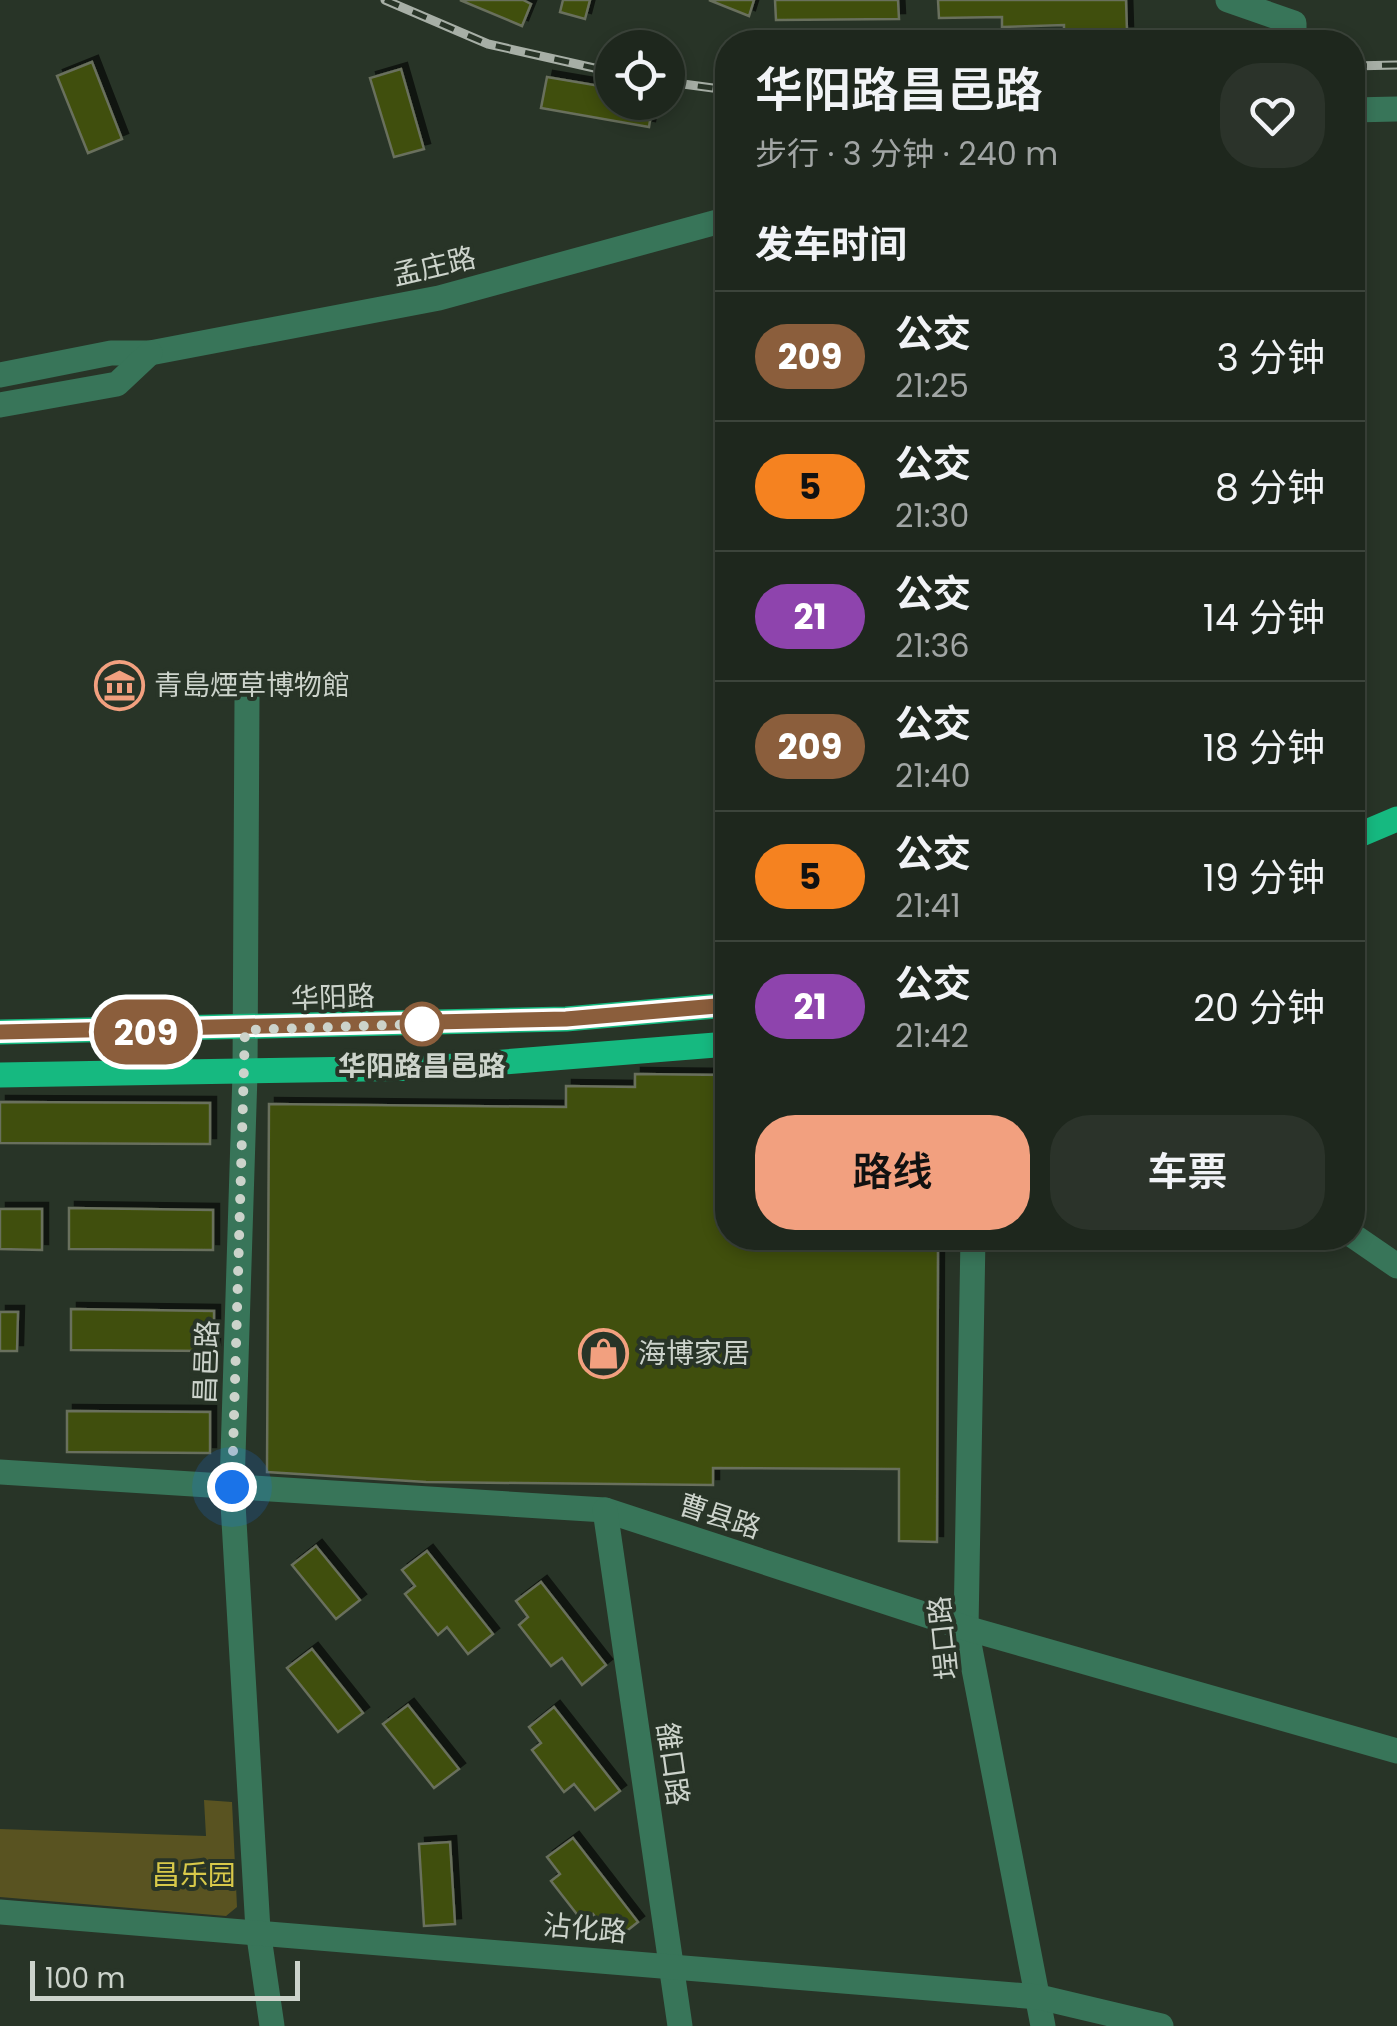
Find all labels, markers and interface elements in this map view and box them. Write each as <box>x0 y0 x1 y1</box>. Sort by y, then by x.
map controls <box>595 30 685 120</box>
button: locate <box>595 30 685 120</box>
text: 华阳路昌邑路 <box>755 57 1043 124</box>
button: heart <box>1220 63 1325 168</box>
text: 步行 · 3 分钟 · 240 m <box>755 131 1058 176</box>
text: 发车时间 <box>755 218 907 271</box>
street label: 孟庄路 <box>389 238 479 295</box>
text: 公交 <box>895 307 971 360</box>
text: 3 分钟 <box>1216 331 1325 384</box>
text: 209 <box>778 332 842 381</box>
text: 21:25 <box>895 363 969 408</box>
text: 公交 <box>895 437 971 490</box>
text: 8 分钟 <box>1215 461 1325 514</box>
text: 5 <box>799 462 821 511</box>
text: 21:30 <box>895 493 969 538</box>
text: 公交 <box>895 567 971 620</box>
text: 14 分钟 <box>1203 591 1325 644</box>
text: 21 <box>793 592 827 641</box>
text: 21:36 <box>895 623 970 668</box>
museum icon: 青島煙草博物館 <box>93 659 145 711</box>
place label: 青島煙草博物館 <box>154 666 350 705</box>
text: 公交 <box>895 697 971 750</box>
text: 18 分钟 <box>1203 721 1325 774</box>
text: 209 <box>778 722 842 771</box>
text: 21:40 <box>895 753 971 798</box>
text: 公交 <box>895 827 971 880</box>
text: 19 分钟 <box>1203 851 1325 904</box>
text: 5 <box>799 852 821 901</box>
text: 21:41 <box>895 883 961 928</box>
text: 公交 <box>895 957 971 1010</box>
street label: 华阳路 <box>290 977 376 1018</box>
text: 20 分钟 <box>1193 981 1325 1034</box>
text: 21 <box>793 982 827 1031</box>
line badge: 209 <box>88 1000 204 1064</box>
marker: 华阳路昌邑路 <box>401 1003 443 1045</box>
text: 209 <box>114 1008 178 1057</box>
text: 21:42 <box>895 1013 969 1058</box>
place label: 华阳路昌邑路 <box>338 1047 506 1086</box>
button: 路线 <box>755 1115 1030 1230</box>
button: 车票 <box>1050 1115 1325 1230</box>
street label: 昌邑路 <box>186 1319 227 1405</box>
shop icon: 海博家居 <box>577 1327 629 1379</box>
place label: 海博家居 <box>638 1334 750 1373</box>
your location <box>207 1462 257 1512</box>
street label: 曹县路 <box>674 1485 766 1548</box>
street label: 埕口路 <box>920 1594 967 1682</box>
street label: 雒口路 <box>647 1720 698 1808</box>
park label: 昌乐园 <box>152 1856 236 1895</box>
street label: 沾化路 <box>541 1905 629 1952</box>
scale bar <box>30 1956 300 2000</box>
text: 100 m <box>45 1959 125 1998</box>

